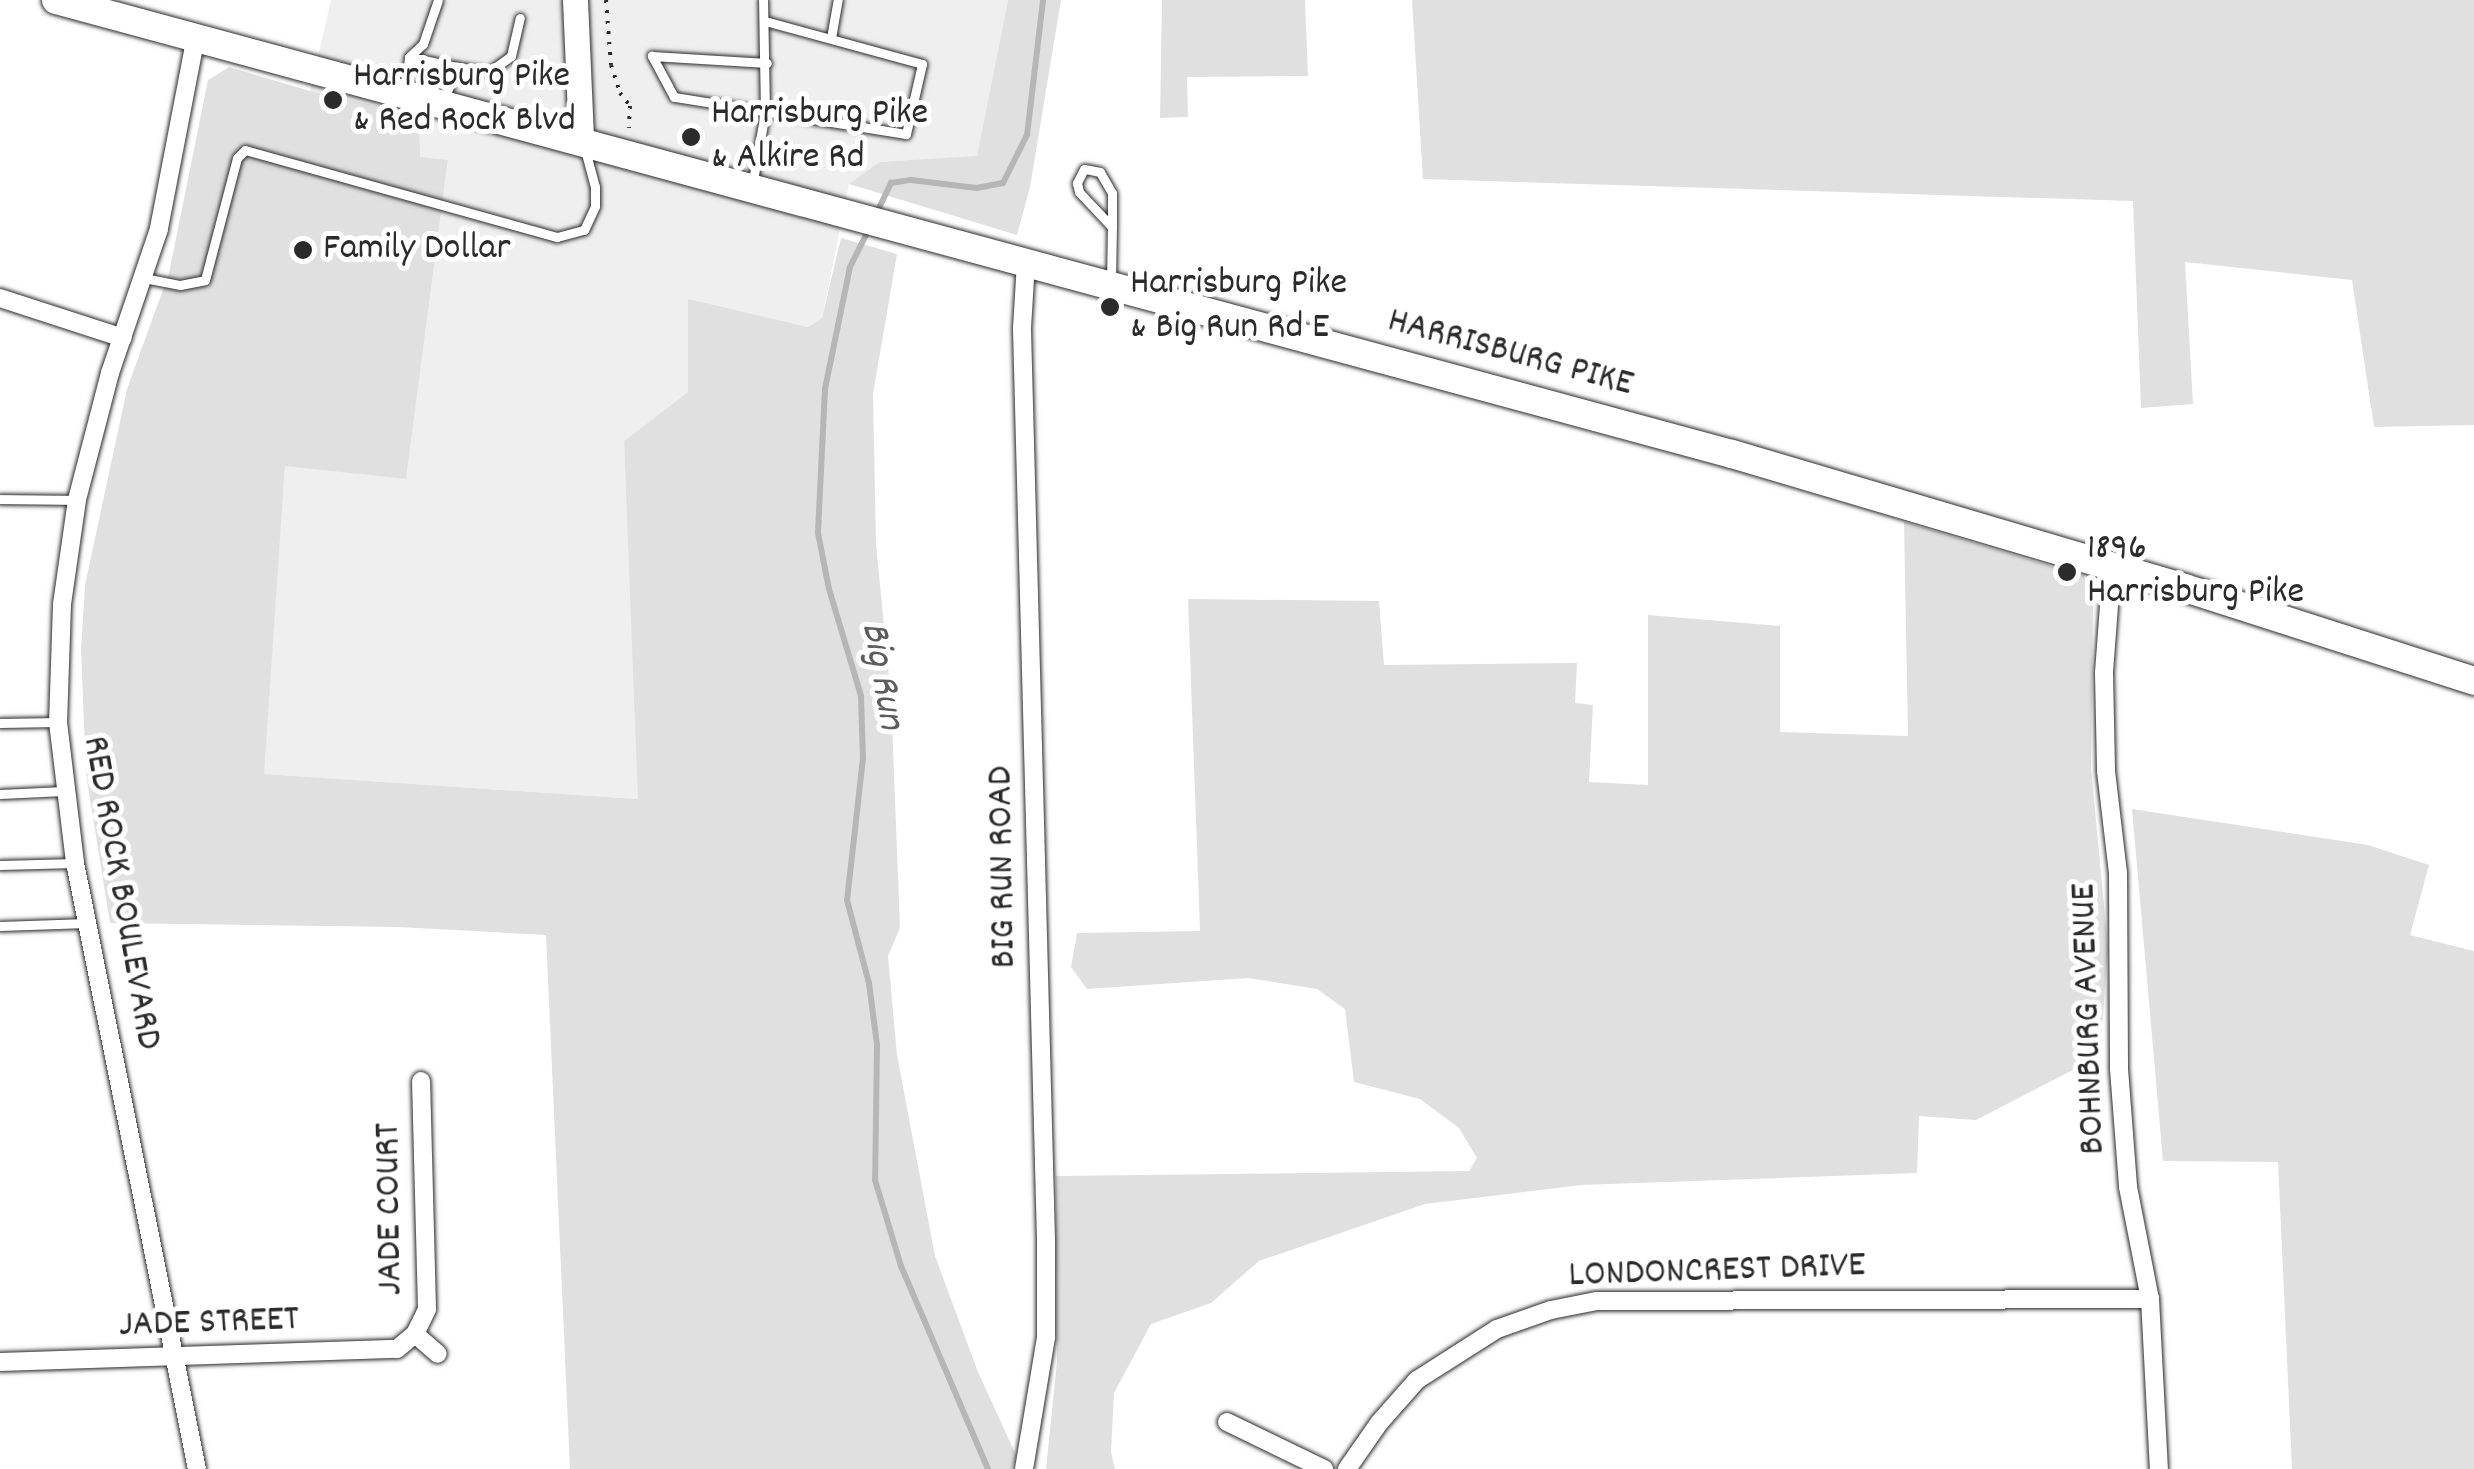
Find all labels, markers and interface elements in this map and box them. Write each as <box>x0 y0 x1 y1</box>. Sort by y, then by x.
place label: Harrisburg Pike & Red Rock Blvd <box>353 55 576 144</box>
marker: Harrisburg Pike & Red Rock Blvd <box>322 89 344 111</box>
place label: Harrisburg Pike & Alkire Rd <box>711 92 928 182</box>
marker: Harrisburg Pike & Alkire Rd <box>680 126 702 148</box>
place label: Family Dollar <box>323 227 510 273</box>
marker: Family Dollar <box>292 239 314 261</box>
place label: Harrisburg Pike & Big Run Rd E <box>1130 262 1347 352</box>
marker: Harrisburg Pike & Big Run Rd E <box>1099 296 1121 318</box>
street label: HARRISBURG PIKE <box>1382 299 1638 409</box>
place label: 1896 Harrisburg Pike <box>2087 527 2304 616</box>
marker: 1896 Harrisburg Pike <box>2056 561 2078 583</box>
water label: Big Run <box>847 619 913 733</box>
street label: RED ROCK BOULEVARD <box>70 733 170 1053</box>
street label: BIG RUN ROAD <box>979 765 1029 969</box>
street label: BOHNBURG AVENUE <box>2062 883 2118 1155</box>
street label: JADE COURT <box>367 1122 415 1296</box>
street label: LONDONCREST DRIVE <box>1568 1244 1866 1300</box>
street label: JADE STREET <box>118 1298 300 1350</box>

